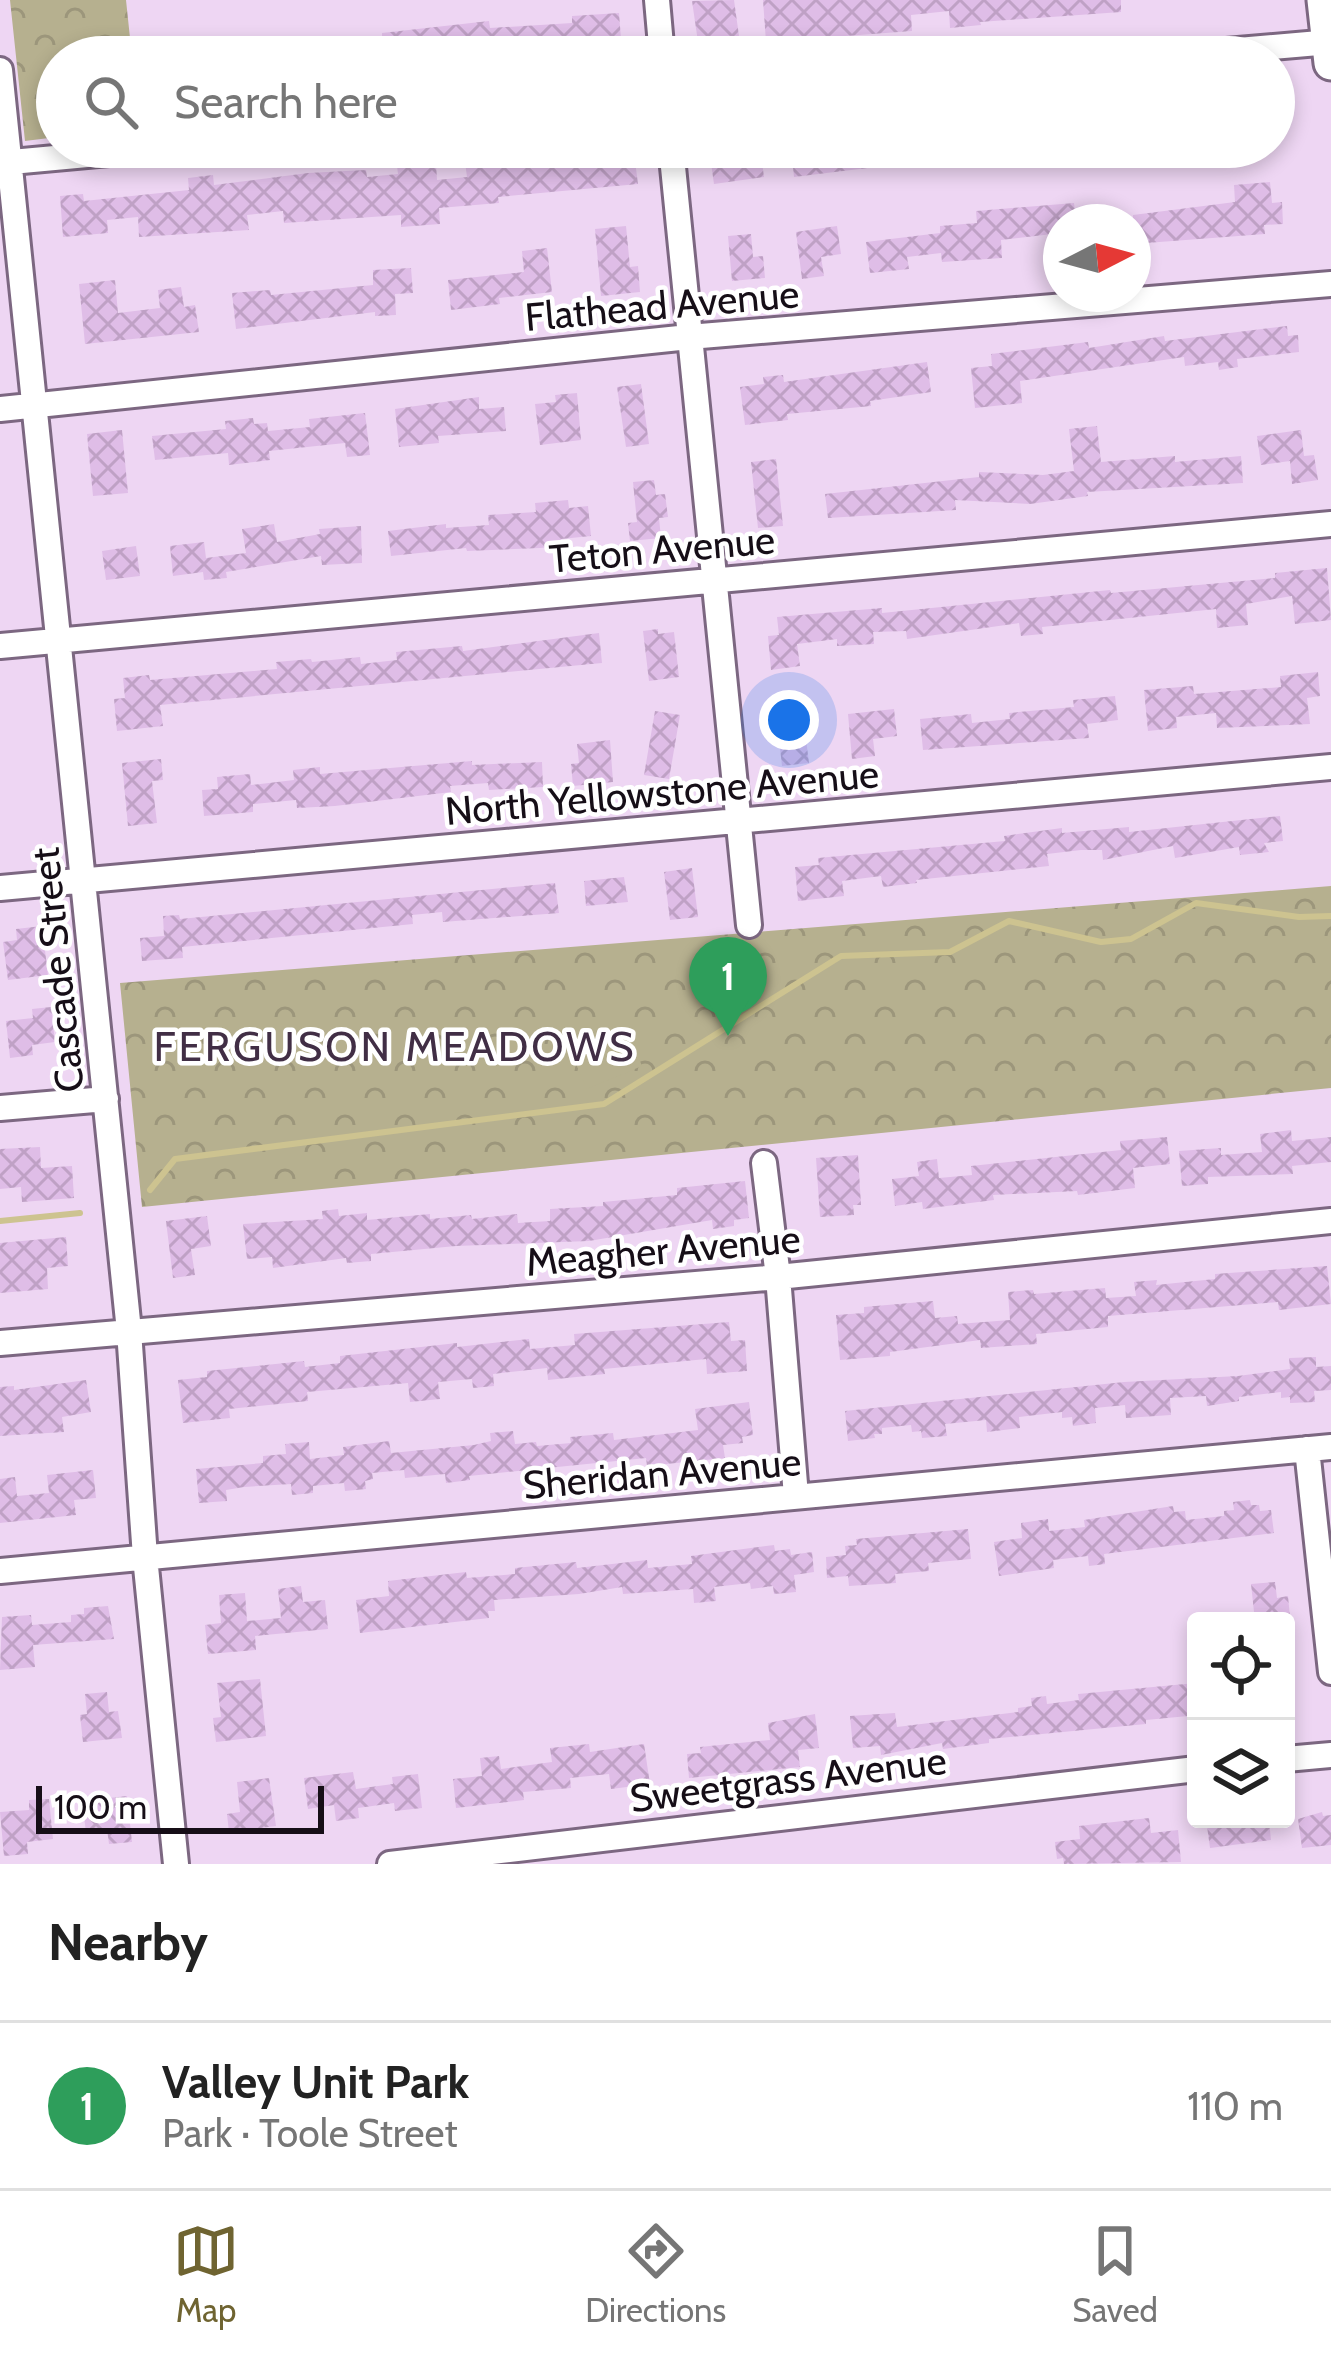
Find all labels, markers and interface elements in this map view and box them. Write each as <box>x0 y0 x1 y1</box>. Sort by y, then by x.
search box <box>36 36 1295 168</box>
icon: search <box>78 69 144 135</box>
text: Search here <box>174 75 398 129</box>
north arrow <box>1043 204 1151 312</box>
street label: Flathead Avenue <box>523 269 801 341</box>
street label: Teton Avenue <box>547 515 777 583</box>
your location <box>759 690 819 750</box>
street label: North Yellowstone Avenue <box>443 749 881 835</box>
street label: Cascade Street <box>20 845 94 1095</box>
pin: 1 <box>689 937 767 1036</box>
district label: FERGUSON MEADOWS <box>154 1020 636 1072</box>
street label: Meagher Avenue <box>524 1214 802 1286</box>
street label: Sheridan Avenue <box>521 1437 803 1509</box>
map controls <box>1187 1612 1295 1828</box>
button: locate <box>1187 1612 1295 1720</box>
button: layers <box>1187 1720 1295 1828</box>
street label: Sweetgrass Avenue <box>627 1736 949 1822</box>
scale bar <box>36 1780 324 1833</box>
text: 100 m <box>54 1787 147 1827</box>
text: Nearby <box>48 1911 208 1973</box>
text: Valley Unit Park <box>162 2055 469 2109</box>
text: 1 <box>80 2082 94 2130</box>
text: 110 m <box>1187 2082 1283 2130</box>
text: Park · Toole Street <box>162 2109 458 2157</box>
tab: Map <box>173 2218 239 2330</box>
tab: Directions <box>585 2218 726 2330</box>
tab: Saved <box>1072 2218 1158 2330</box>

